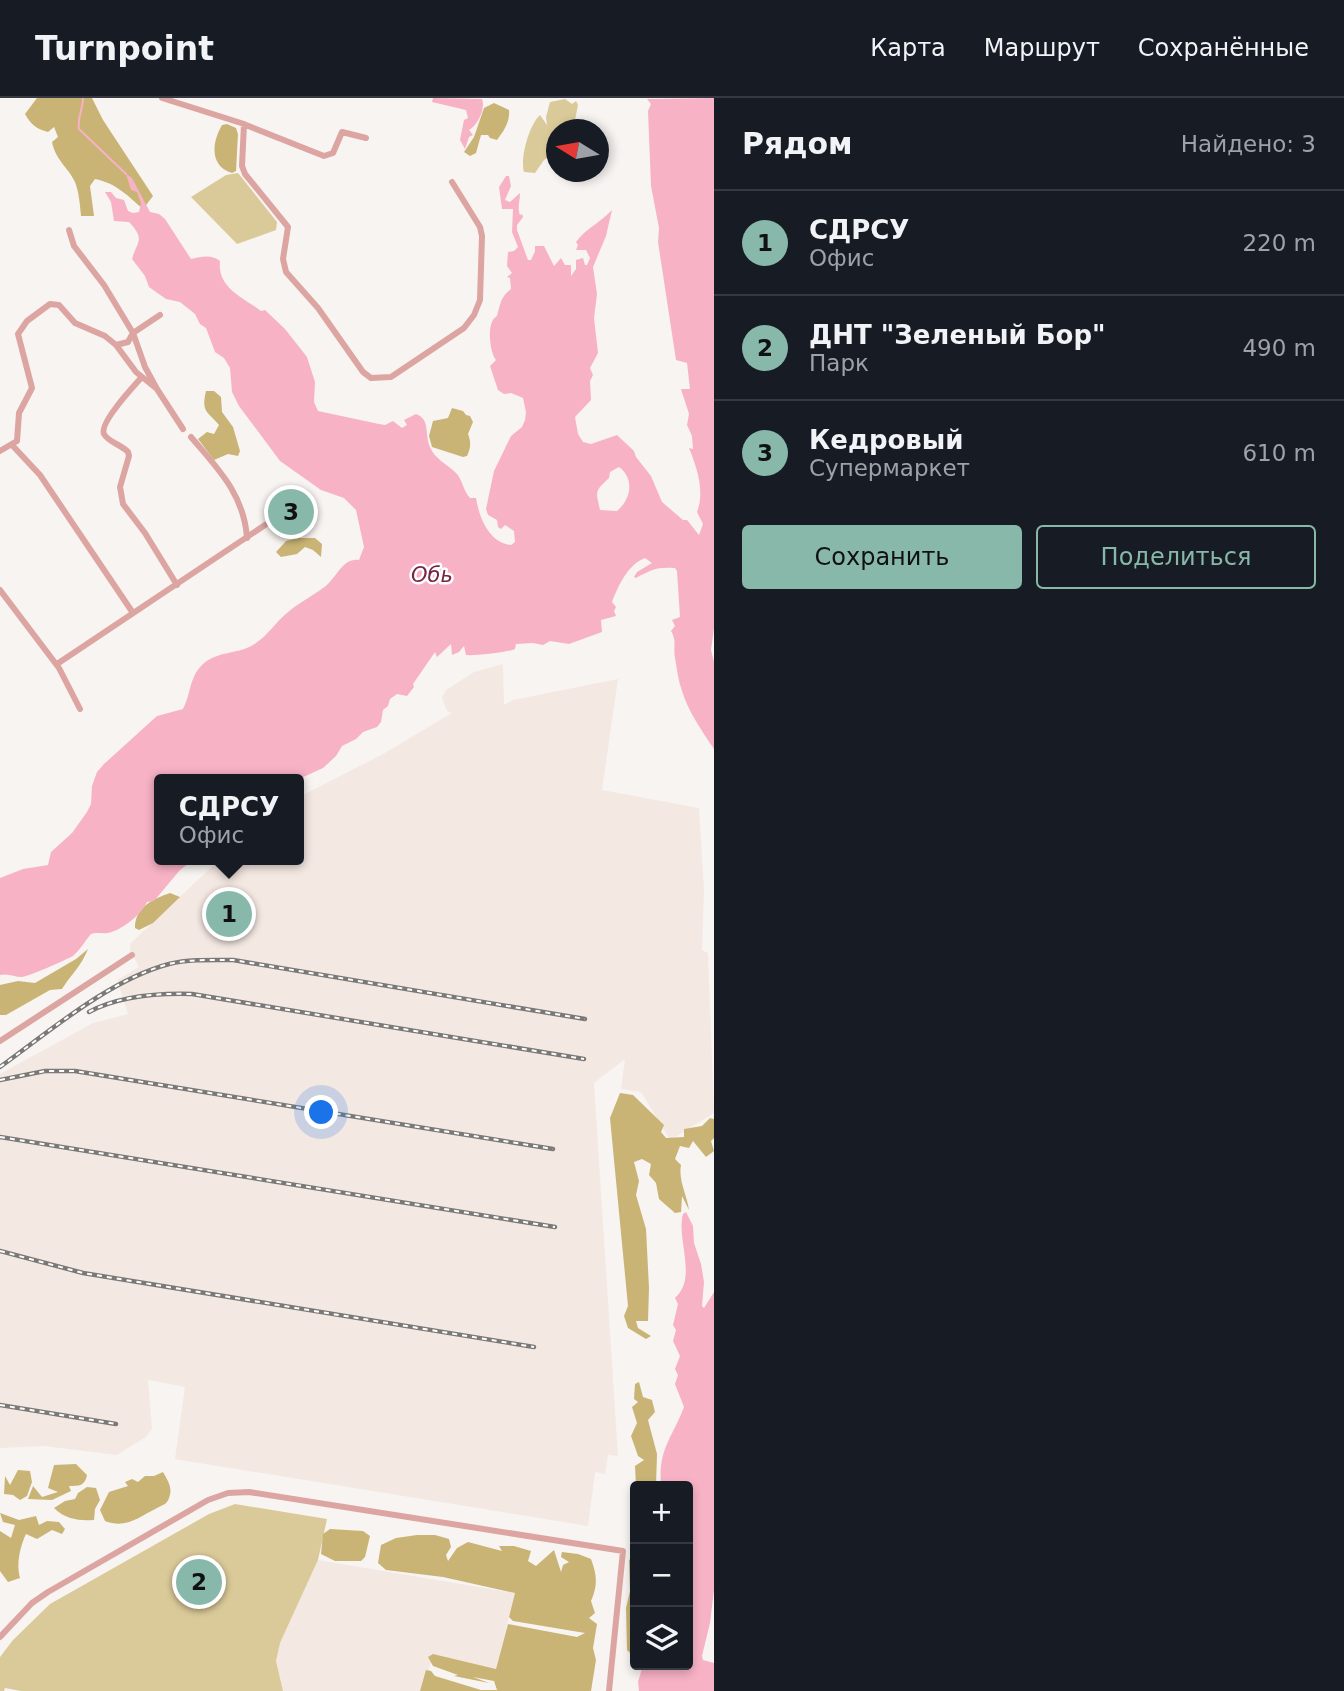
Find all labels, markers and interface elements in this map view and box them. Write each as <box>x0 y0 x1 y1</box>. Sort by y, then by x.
text: Turnpoint <box>35 29 214 68</box>
text: Карта <box>870 34 946 62</box>
text: Маршрут <box>984 34 1100 62</box>
text: Сохранённые <box>1138 34 1309 62</box>
north arrow <box>546 119 609 182</box>
text: Рядом <box>742 126 853 161</box>
text: Найдено: 3 <box>1181 131 1316 157</box>
text: СДРСУ <box>809 215 909 245</box>
text: 1 <box>757 230 773 256</box>
text: 220 m <box>1242 230 1316 256</box>
text: Офис <box>809 245 874 271</box>
text: ДНТ "Зеленый Бор" <box>809 320 1106 350</box>
text: 2 <box>757 335 773 361</box>
text: 490 m <box>1242 335 1316 361</box>
text: Парк <box>809 350 869 376</box>
text: Кедровый <box>809 425 964 455</box>
text: 3 <box>757 440 773 466</box>
text: 610 m <box>1242 440 1316 466</box>
text: Супермаркет <box>809 455 970 481</box>
pin: 3 <box>268 486 314 538</box>
button: Сохранить <box>742 525 1022 589</box>
button: Поделиться <box>1036 525 1316 589</box>
water label: Обь <box>411 563 453 587</box>
popup <box>154 774 304 865</box>
text: СДРСУ <box>179 792 279 822</box>
text: Офис <box>179 822 244 848</box>
pin: 1 <box>206 888 252 940</box>
your location <box>304 1095 338 1129</box>
map controls <box>630 1481 693 1670</box>
button: + <box>630 1481 693 1544</box>
button: − <box>630 1544 693 1607</box>
pin: 2 <box>176 1556 222 1608</box>
button: layers <box>630 1607 693 1670</box>

